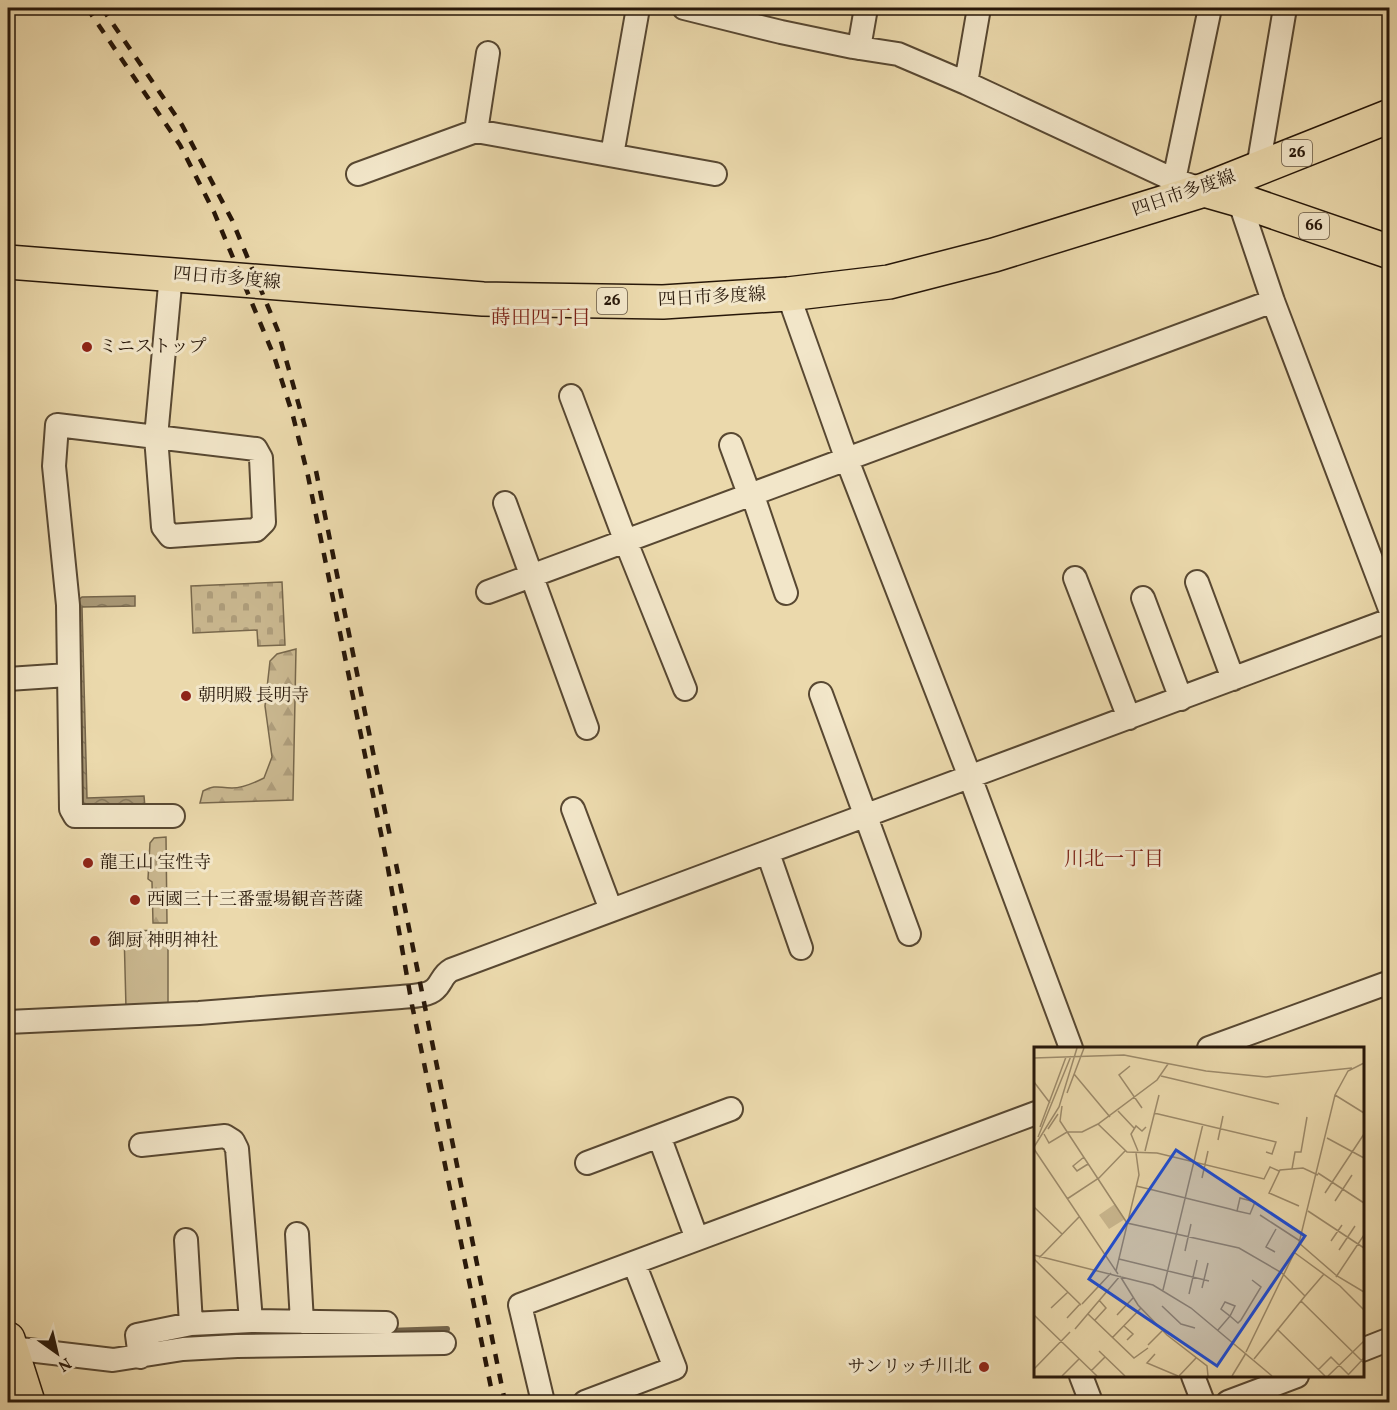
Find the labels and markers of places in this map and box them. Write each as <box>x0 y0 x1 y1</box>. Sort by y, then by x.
place label: ミニストップ <box>99 335 206 360</box>
marker: ミニストップ <box>80 340 94 354</box>
place label: 朝明殿 長明寺 <box>198 684 310 709</box>
marker: 朝明殿 長明寺 <box>179 689 193 703</box>
place label: 龍王山 宝性寺 <box>100 851 212 876</box>
marker: 龍王山 宝性寺 <box>81 856 95 870</box>
place label: 西國三十三番霊場観音菩薩 <box>147 888 363 913</box>
marker: 西國三十三番霊場観音菩薩 <box>128 893 142 907</box>
place label: 御厨 神明神社 <box>107 929 219 954</box>
marker: 御厨 神明神社 <box>88 934 102 948</box>
place label: サンリッチ川北 <box>848 1355 972 1380</box>
marker: サンリッチ川北 <box>977 1360 991 1374</box>

